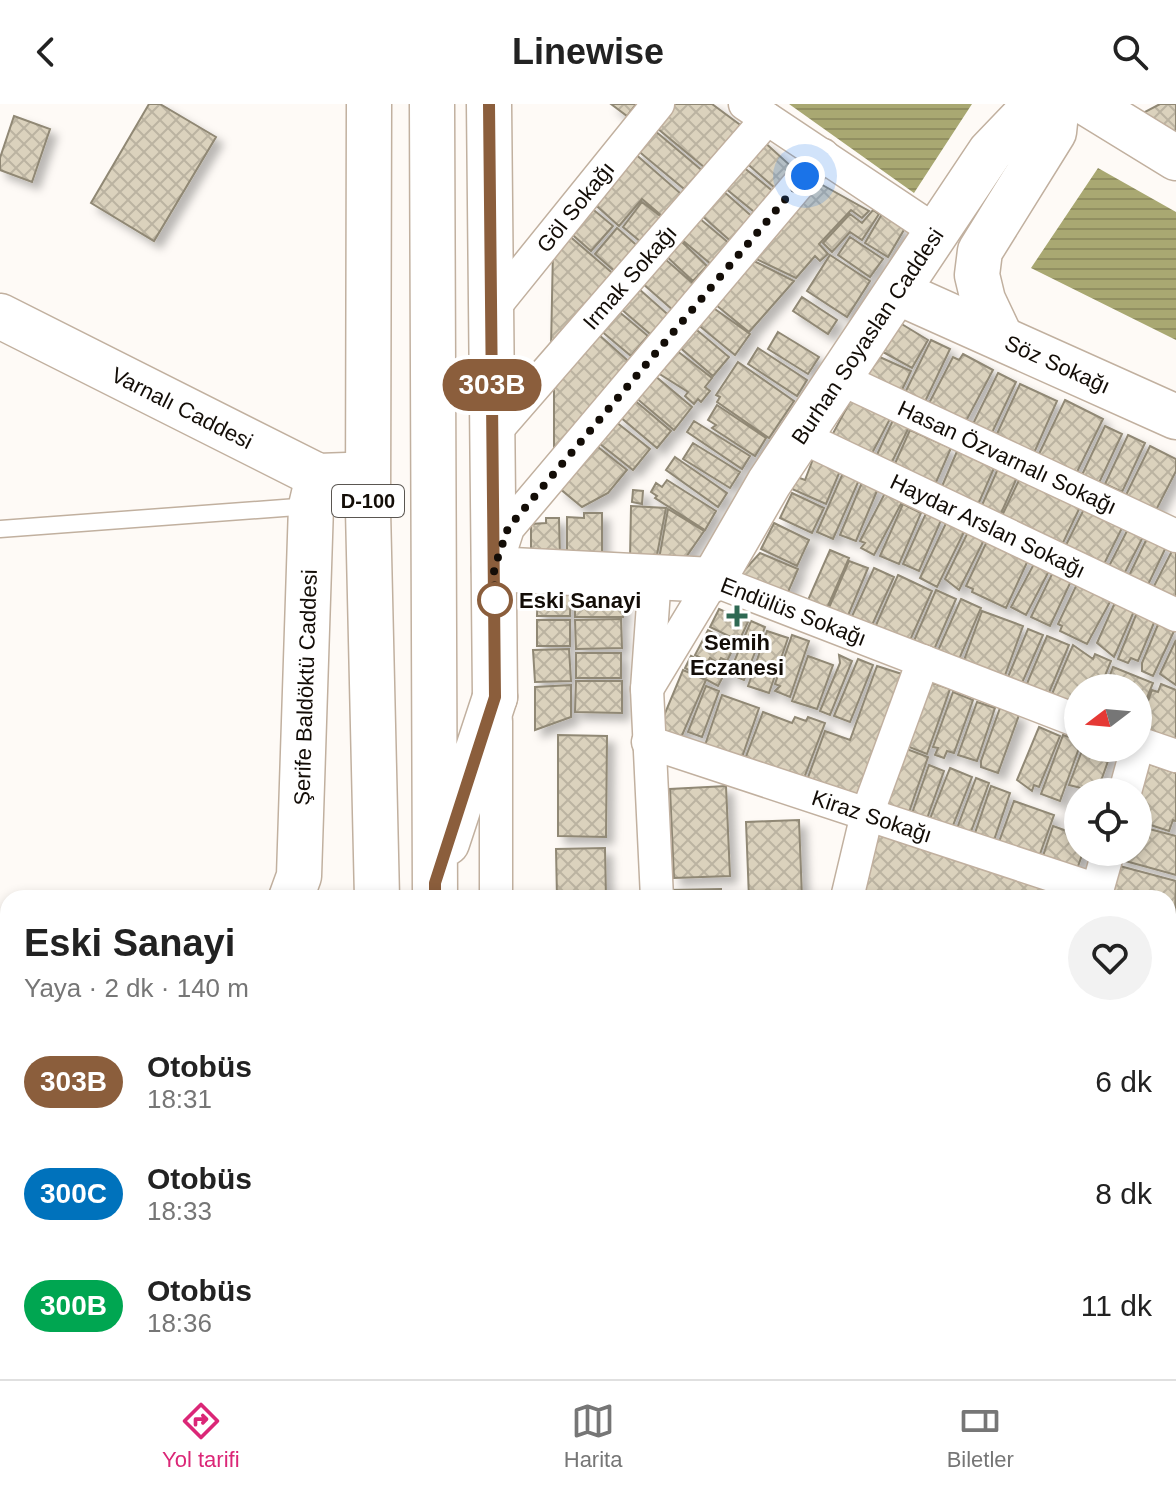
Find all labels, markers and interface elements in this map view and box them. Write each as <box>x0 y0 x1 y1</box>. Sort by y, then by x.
icon: back <box>24 30 68 74</box>
icon: search <box>1108 30 1152 74</box>
text: Linewise <box>512 31 664 72</box>
your location <box>785 156 825 196</box>
street label: Göl Sokağı <box>532 157 619 257</box>
street label: Irmak Sokağı <box>578 220 682 335</box>
street label: Burhan Soyaslan Caddesi <box>786 223 949 449</box>
street label: Söz Sokağı <box>1001 330 1114 399</box>
line badge: 303B <box>436 359 548 411</box>
street label: Varnalı Caddesi <box>107 362 257 454</box>
text: 303B <box>459 369 525 400</box>
street label: Hasan Özvarnalı Sokağı <box>894 395 1121 519</box>
street label: Haydar Arslan Sokağı <box>886 469 1089 583</box>
road number: D-100 <box>332 485 404 517</box>
street label: Şerife Baldöktü Caddesi <box>289 569 322 806</box>
street label: Endülüs Sokağı <box>717 572 870 651</box>
marker: Eski Sanayi <box>478 583 512 617</box>
place label: Eski Sanayi <box>519 588 641 613</box>
marker: Semih Eczanesi <box>728 607 746 625</box>
place label: Semih Eczanesi <box>690 630 784 680</box>
north arrow <box>1064 674 1152 762</box>
map controls <box>1064 674 1152 866</box>
button: locate <box>1064 778 1152 866</box>
street label: Kiraz Sokağı <box>809 785 935 848</box>
button: heart <box>1068 916 1152 1000</box>
text: Eski Sanayi <box>24 922 235 964</box>
text: Yaya · 2 dk · 140 m <box>24 973 249 1003</box>
text: Otobüs <box>147 1050 252 1083</box>
text: 6 dk <box>1095 1065 1152 1098</box>
text: 303B <box>40 1066 107 1097</box>
text: 18:31 <box>147 1084 212 1114</box>
text: Otobüs <box>147 1162 252 1195</box>
text: 8 dk <box>1095 1177 1152 1210</box>
text: 300C <box>40 1178 107 1209</box>
text: 18:33 <box>147 1196 212 1226</box>
text: Otobüs <box>147 1274 252 1307</box>
text: 11 dk <box>1081 1289 1152 1322</box>
text: 300B <box>40 1290 107 1321</box>
text: 18:36 <box>147 1308 212 1338</box>
tab: Yol tarifi <box>162 1399 240 1473</box>
tab: Harita <box>564 1399 622 1473</box>
tab: Biletler <box>947 1399 1014 1473</box>

